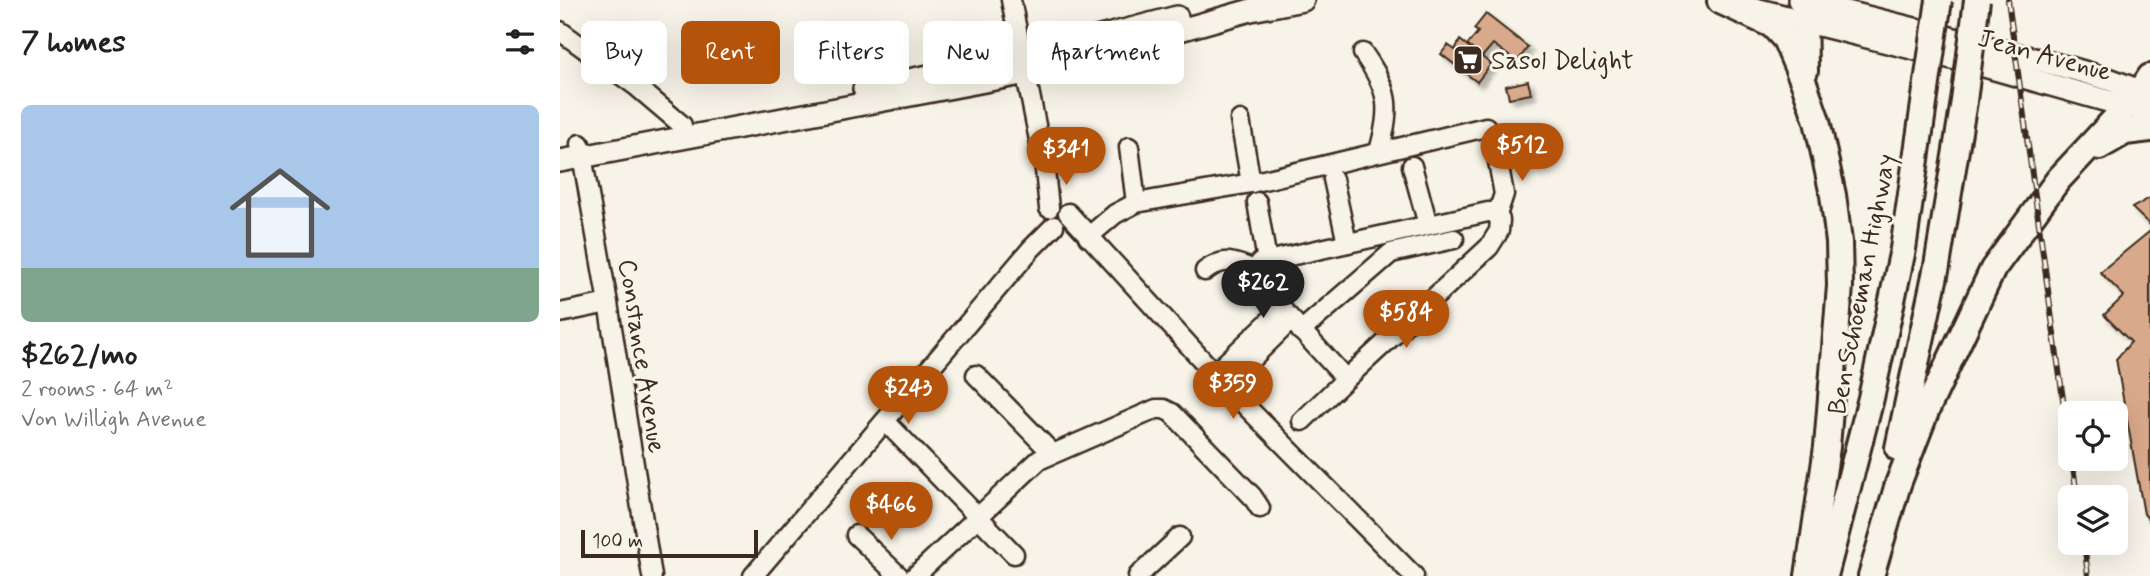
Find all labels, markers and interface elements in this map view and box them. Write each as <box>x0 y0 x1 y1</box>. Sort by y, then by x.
chip: Buy <box>581 21 667 84</box>
chip: Rent <box>681 21 780 84</box>
chip: Filters <box>794 21 909 84</box>
chip: New <box>923 21 1013 84</box>
chip: Apartment <box>1027 21 1184 84</box>
street label: Jean Avenue <box>1974 22 2115 90</box>
text: 7 homes <box>21 23 126 62</box>
icon: filters <box>501 23 539 61</box>
supermarket icon: Sasol Delight <box>1451 43 1485 77</box>
place label: Sasol Delight <box>1491 45 1634 79</box>
pin: $512 <box>1481 124 1563 183</box>
pin: $341 <box>1025 128 1107 187</box>
text: $512 <box>1497 131 1547 161</box>
text: $341 <box>1043 135 1089 165</box>
icon: home <box>217 150 343 276</box>
street label: Ben Schoeman Highway <box>1821 151 1905 418</box>
street label: Constance Avenue <box>609 257 673 456</box>
pin: $262 <box>1222 260 1304 320</box>
text: $262 <box>1237 268 1289 298</box>
pin: $584 <box>1365 290 1447 350</box>
text: $584 <box>1379 298 1433 328</box>
text: $262/mo <box>21 336 138 375</box>
pin: $359 <box>1192 362 1274 421</box>
pin: $243 <box>867 366 949 426</box>
text: $359 <box>1209 369 1257 399</box>
text: $243 <box>884 374 932 404</box>
text: 2 rooms · 64 m² <box>21 375 173 405</box>
map controls <box>2058 401 2128 555</box>
button: locate <box>2058 401 2128 471</box>
text: Von Willigh Avenue <box>21 405 207 435</box>
pin: $466 <box>850 482 932 542</box>
button: layers <box>2058 485 2128 555</box>
text: $466 <box>866 490 916 520</box>
scale bar <box>581 527 758 559</box>
text: 100 m <box>592 529 643 554</box>

